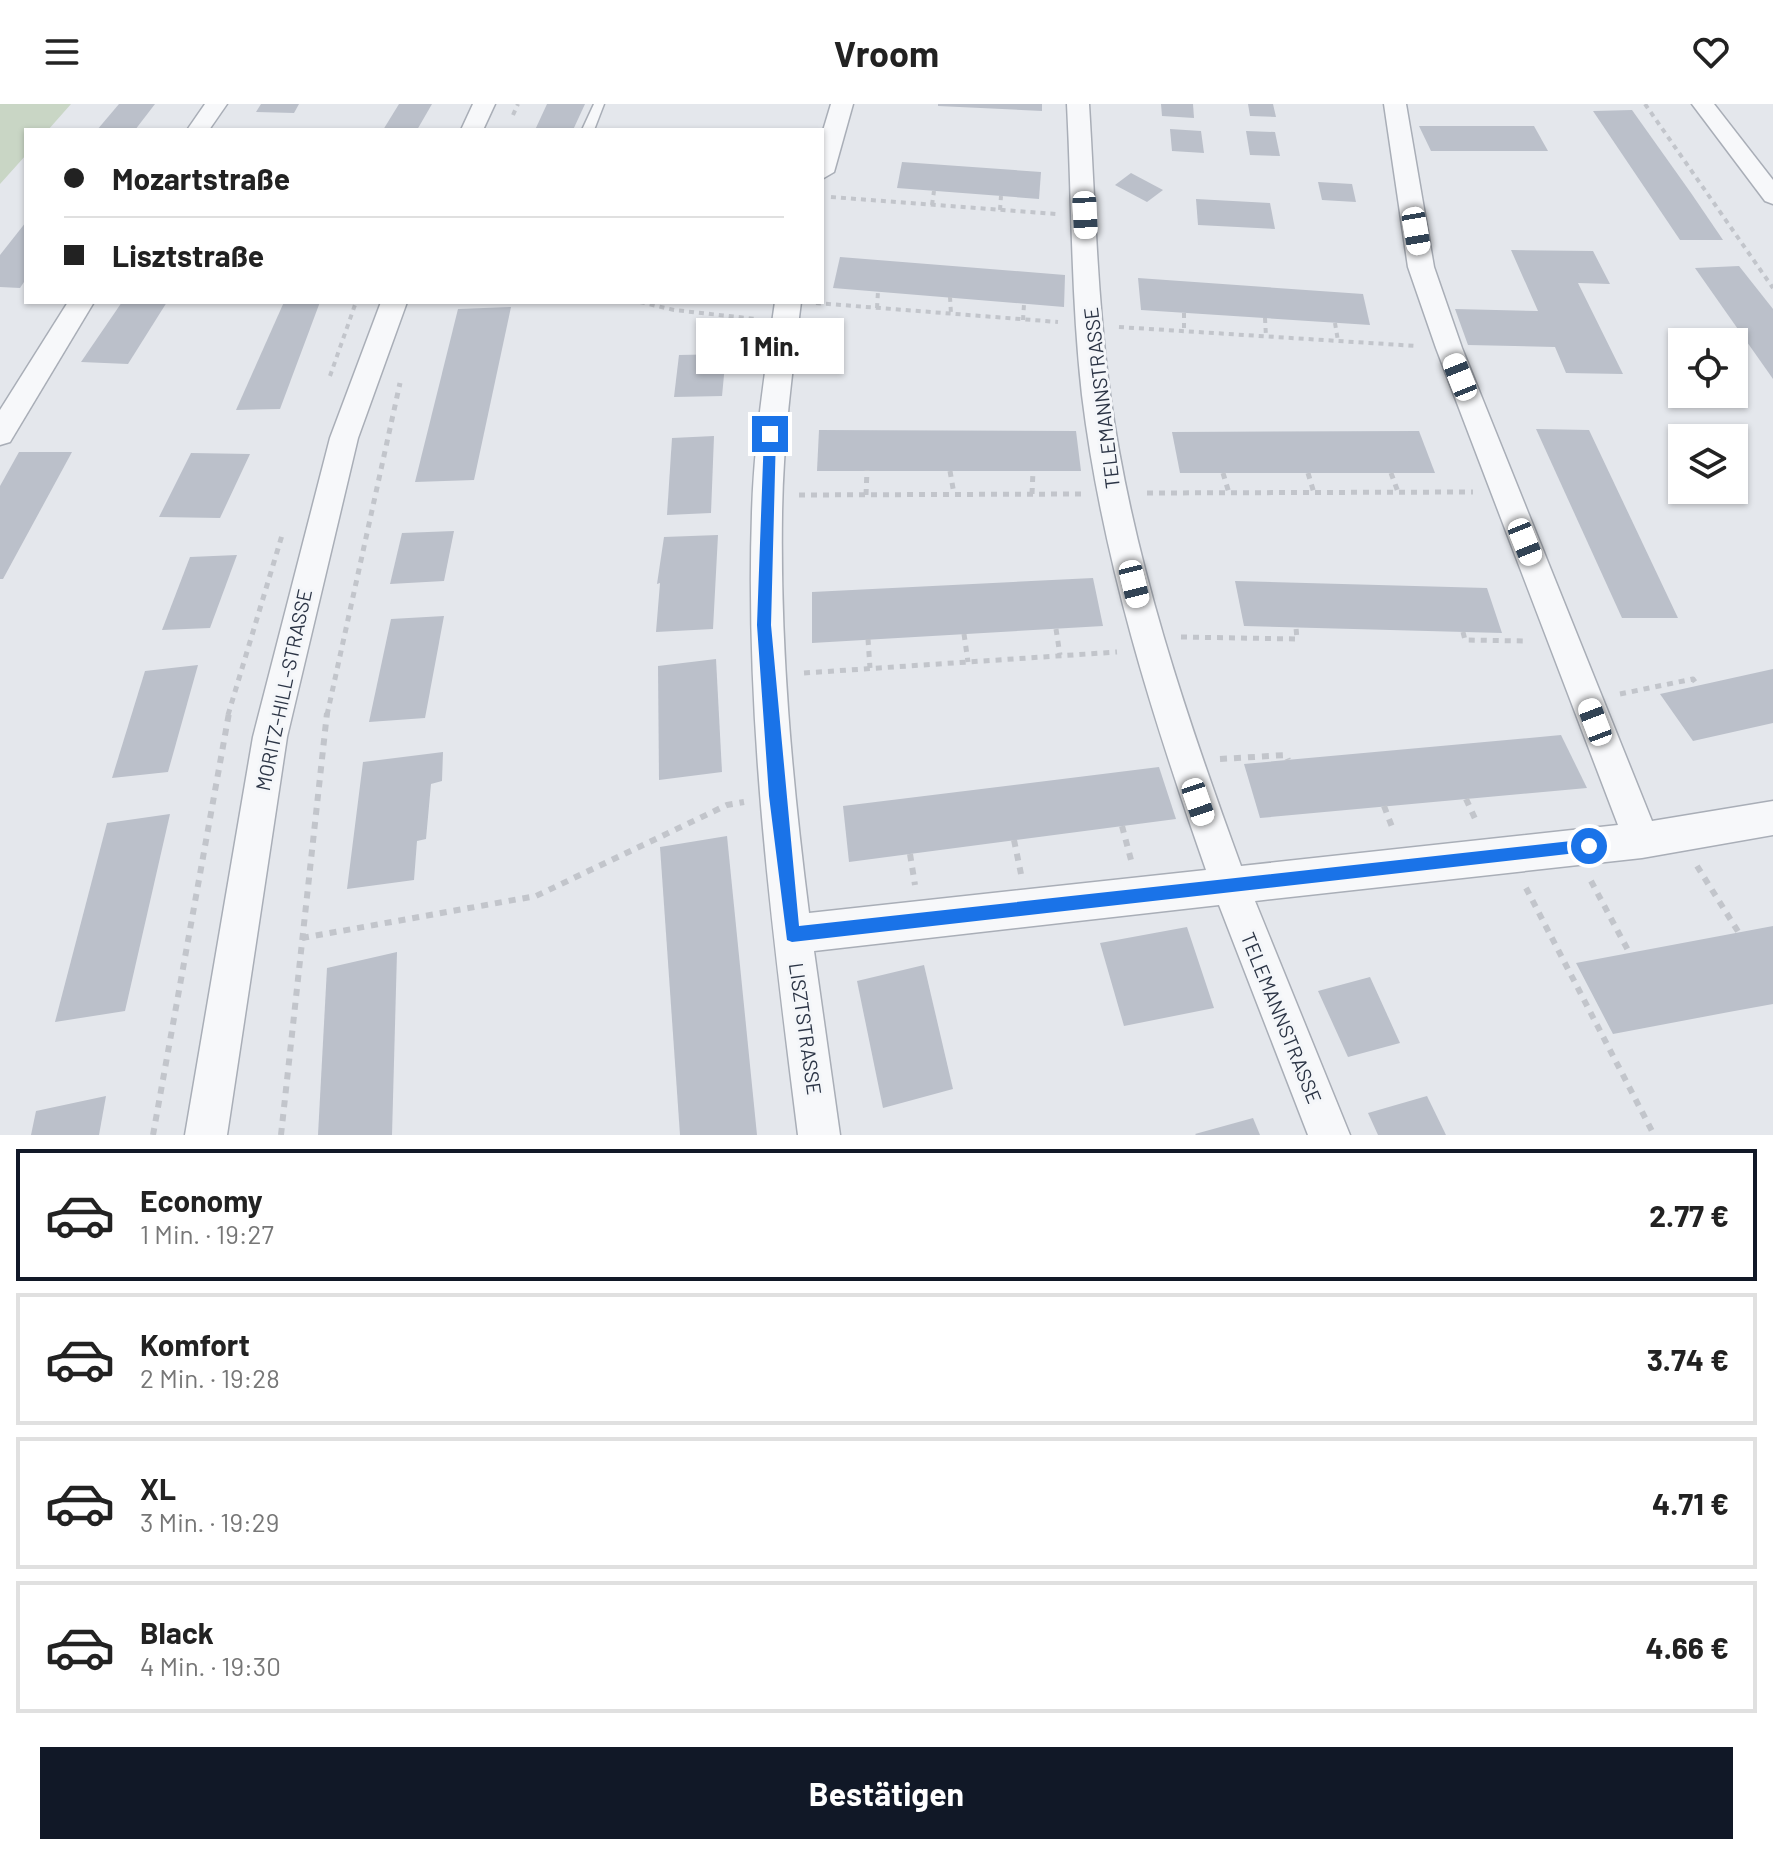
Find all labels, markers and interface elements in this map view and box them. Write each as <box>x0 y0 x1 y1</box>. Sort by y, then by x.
icon: menu <box>40 30 84 74</box>
icon: heart <box>1689 30 1733 74</box>
text: Vroom <box>834 31 939 74</box>
text: Mozartstraße <box>112 160 290 196</box>
car <box>1072 190 1098 240</box>
car <box>1400 205 1432 257</box>
text: Lisztstraße <box>112 237 264 273</box>
street label: TELEMANNSTRASSE <box>1078 306 1124 490</box>
callout: 1 Min. <box>696 318 844 374</box>
map controls <box>1668 328 1748 504</box>
button: locate <box>1668 328 1748 408</box>
text: 1 Min. <box>740 330 800 361</box>
car <box>1440 350 1480 404</box>
route end <box>752 416 788 452</box>
button: layers <box>1668 424 1748 504</box>
car <box>1505 515 1545 569</box>
car <box>1117 558 1151 610</box>
street label: MORITZ-HILL-STRASSE <box>250 587 316 793</box>
car <box>1575 695 1615 749</box>
car <box>1179 775 1217 829</box>
route start <box>1571 828 1607 864</box>
street label: TELEMANNSTRASSE <box>1237 928 1327 1107</box>
street label: LISZTSTRASSE <box>785 961 827 1096</box>
icon: car <box>44 1179 116 1251</box>
text: Economy <box>140 1182 263 1218</box>
text: 2.77 € <box>1649 1197 1729 1233</box>
text: 1 Min. · 19:27 <box>140 1218 274 1249</box>
icon: car <box>44 1323 116 1395</box>
text: Komfort <box>140 1326 250 1362</box>
text: 3.74 € <box>1647 1341 1729 1377</box>
text: 2 Min. · 19:28 <box>140 1362 280 1393</box>
icon: car <box>44 1467 116 1539</box>
text: XL <box>140 1470 176 1506</box>
text: 4.71 € <box>1652 1485 1729 1521</box>
text: 3 Min. · 19:29 <box>140 1506 279 1537</box>
icon: car <box>44 1611 116 1683</box>
text: Black <box>140 1614 214 1650</box>
text: 4.66 € <box>1646 1629 1729 1665</box>
text: 4 Min. · 19:30 <box>140 1650 281 1681</box>
button: Bestätigen <box>40 1747 1733 1839</box>

